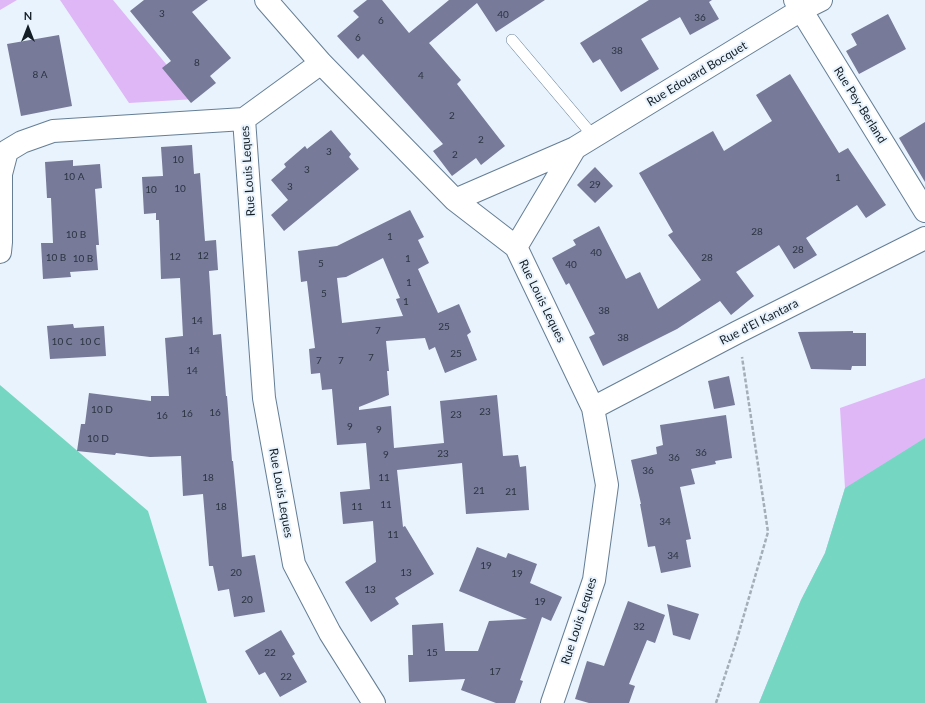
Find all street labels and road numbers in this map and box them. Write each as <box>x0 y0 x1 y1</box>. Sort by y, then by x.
street label: Rue Edouard Bocquet <box>644 38 750 110</box>
street label: Rue Pey-Berland <box>831 64 889 146</box>
street label: Rue Louis Leques <box>238 125 258 217</box>
street label: Rue Louis Leques <box>516 257 568 345</box>
street label: Rue d'El Kantara <box>717 296 801 348</box>
street label: Rue Louis Leques <box>266 447 296 539</box>
street label: Rue Louis Leques <box>558 576 600 666</box>

